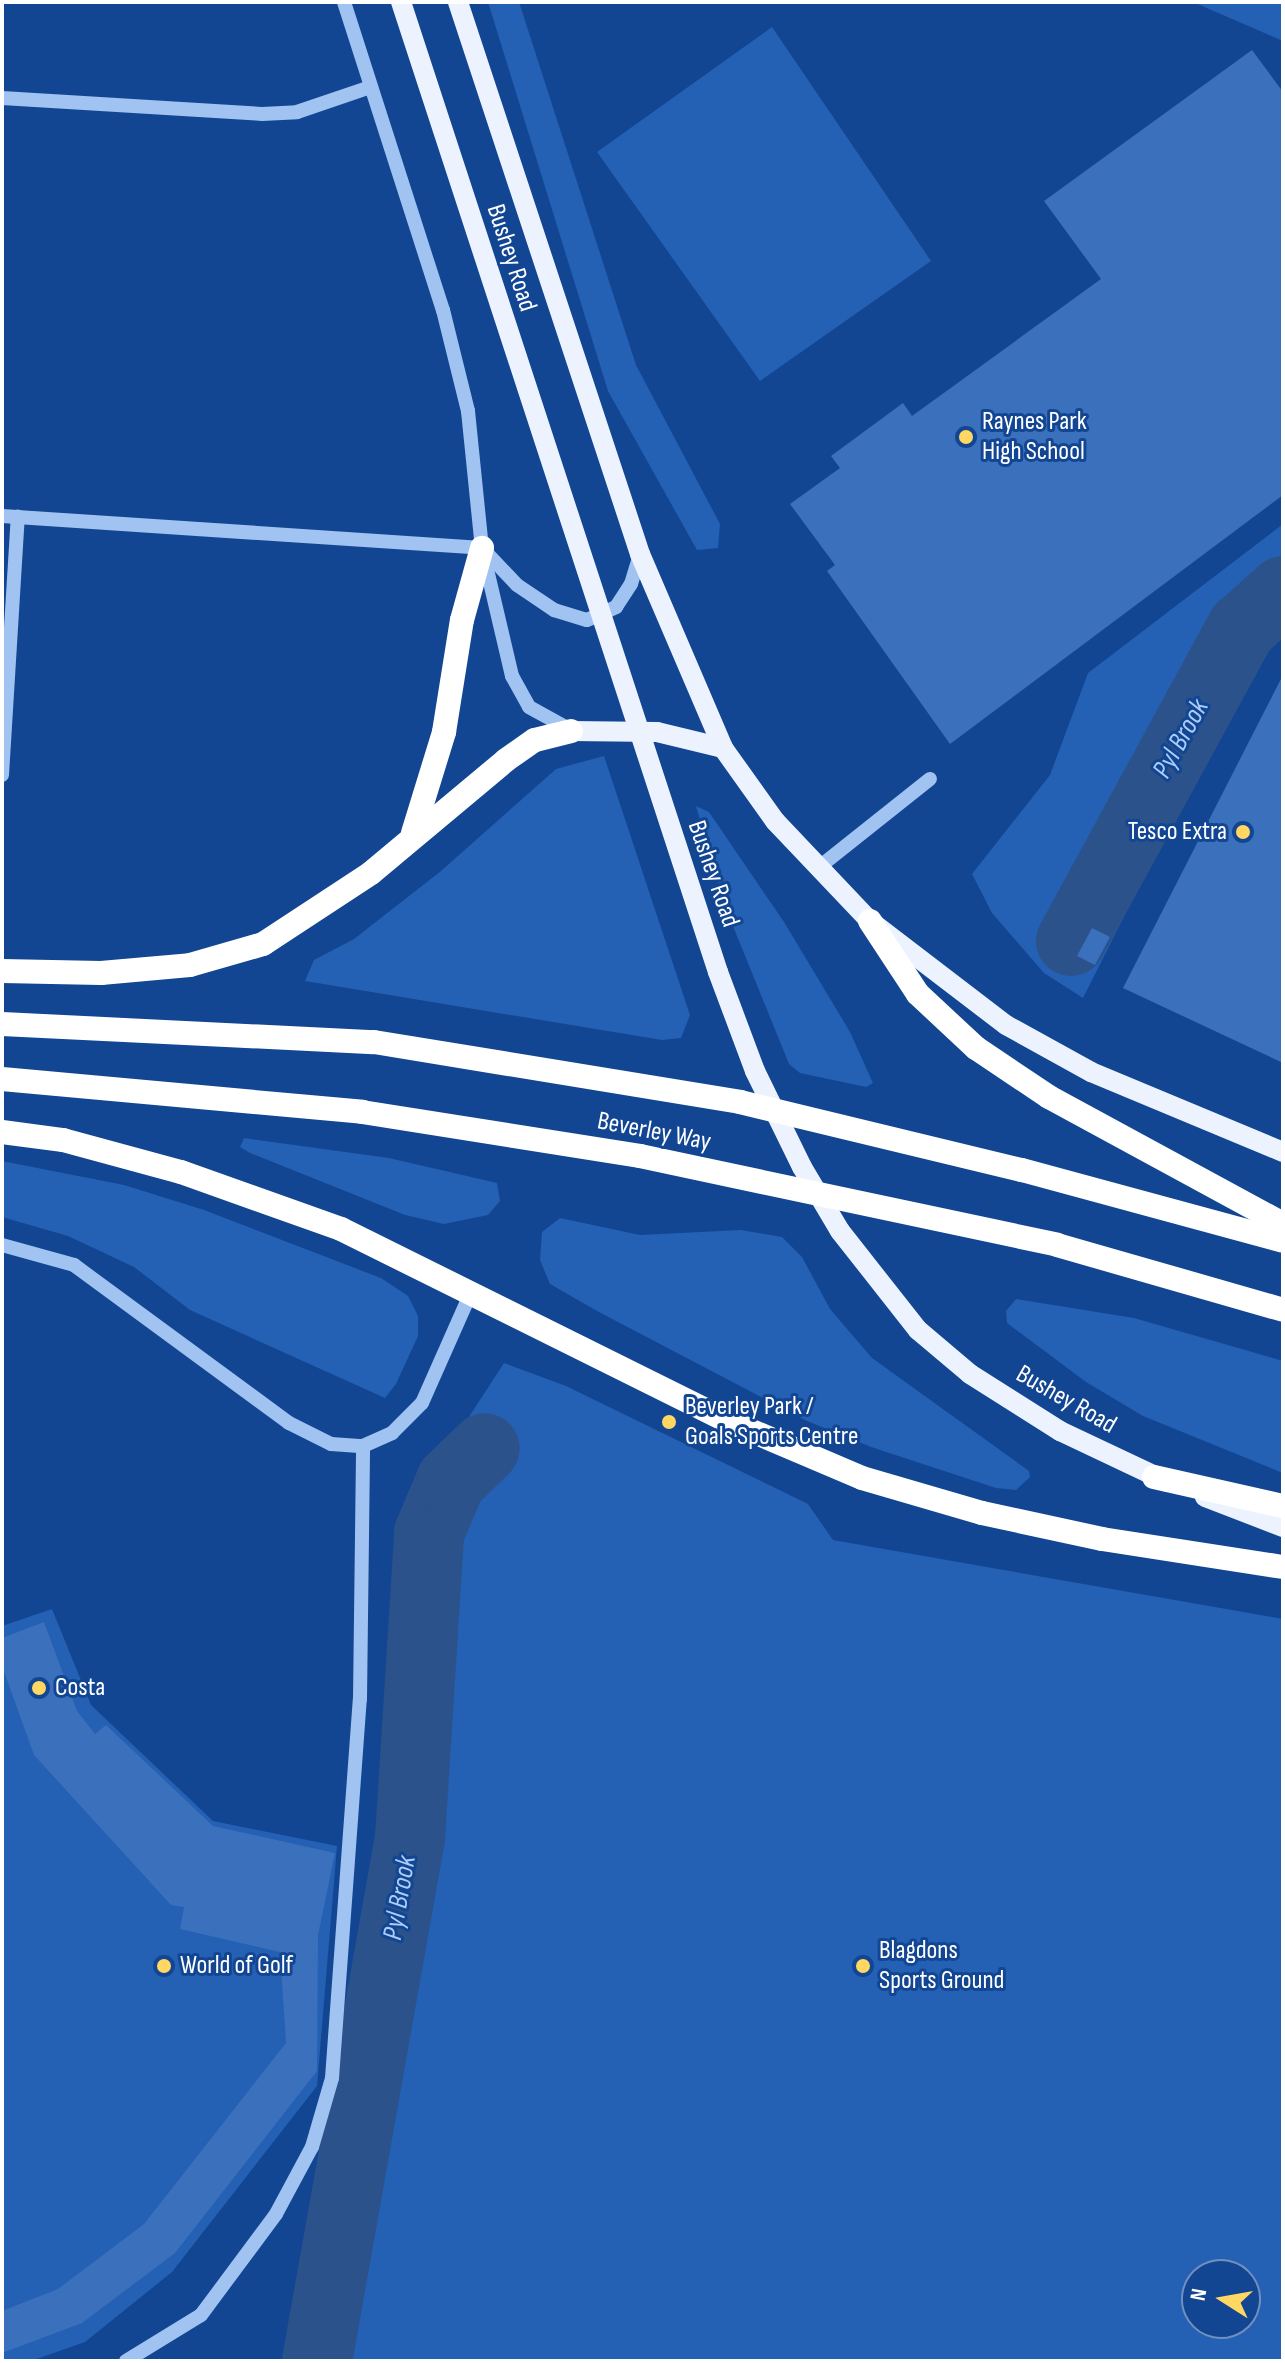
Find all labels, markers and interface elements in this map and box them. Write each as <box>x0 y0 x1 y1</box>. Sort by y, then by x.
street label: Bushey Road <box>479 201 543 315</box>
place label: Raynes Park High School <box>982 406 1087 468</box>
marker: Raynes Park High School <box>957 428 975 446</box>
water label: Pyl Brook <box>1146 694 1216 784</box>
place label: Tesco Extra <box>1128 816 1227 848</box>
street label: Bushey Road <box>680 817 746 931</box>
marker: Tesco Extra <box>1234 823 1252 841</box>
street label: Beverley Way <box>595 1106 713 1158</box>
street label: Bushey Road <box>1010 1359 1122 1441</box>
place label: Beverley Park / Goals Sports Centre <box>685 1391 858 1452</box>
marker: Beverley Park / Goals Sports Centre <box>660 1413 678 1431</box>
place label: Costa <box>55 1672 105 1704</box>
marker: Costa <box>30 1679 48 1697</box>
water label: Pyl Brook <box>376 1853 424 1943</box>
place label: Blagdons Sports Ground <box>879 1935 1004 1996</box>
place label: World of Golf <box>180 1950 293 1982</box>
marker: World of Golf <box>155 1957 173 1975</box>
marker: Blagdons Sports Ground <box>854 1957 872 1975</box>
north arrow <box>1181 2259 1261 2339</box>
text: N <box>1185 2286 1213 2303</box>

